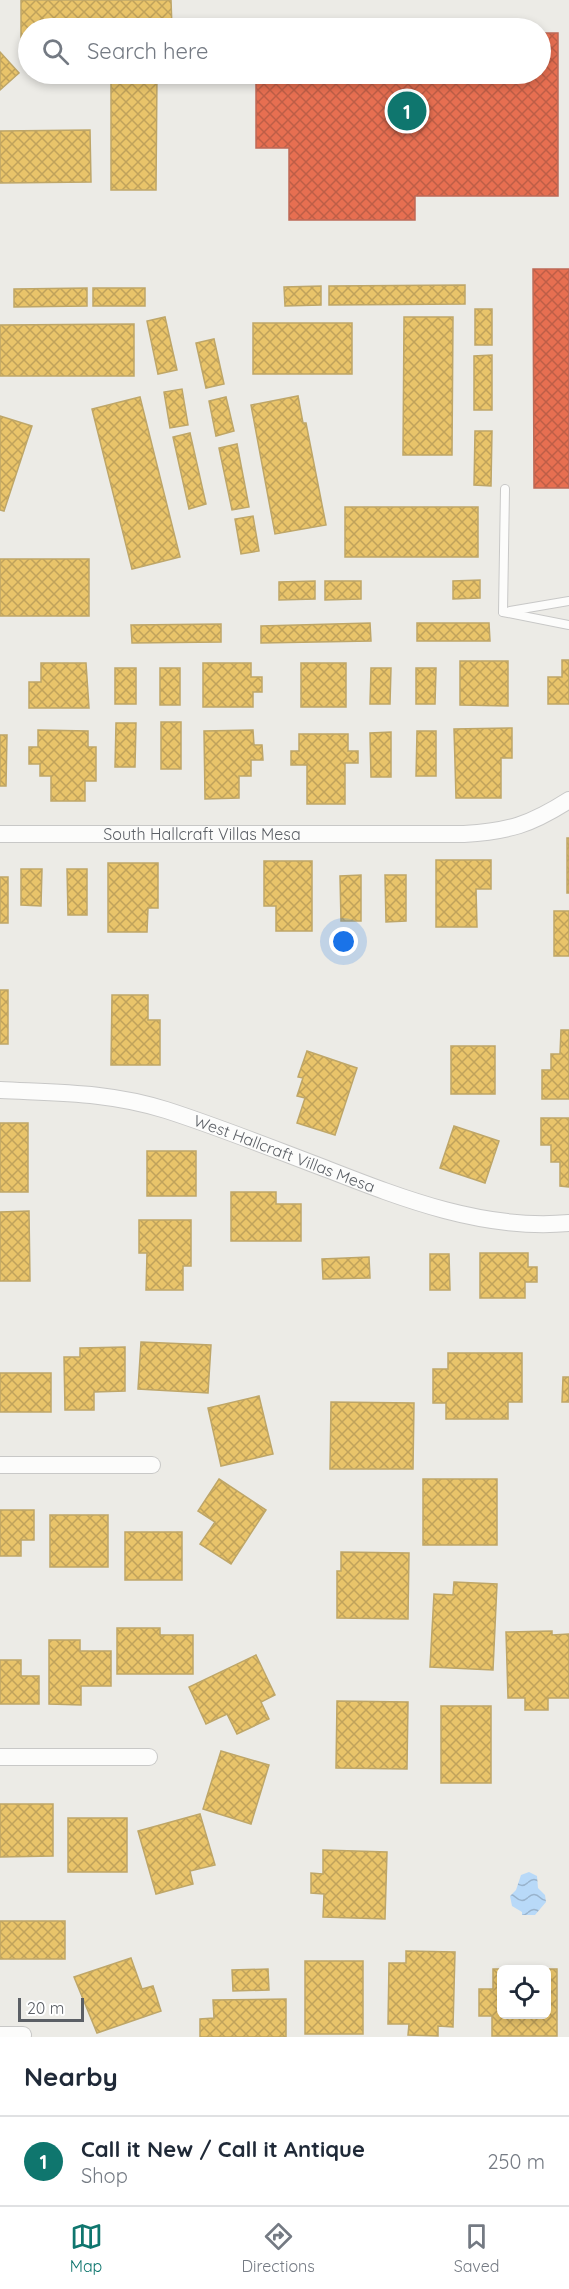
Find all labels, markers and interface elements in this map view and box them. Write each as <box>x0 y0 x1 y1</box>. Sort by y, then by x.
search box <box>18 18 551 84</box>
icon: search <box>39 35 72 68</box>
text: Search here <box>87 37 208 65</box>
pin: 1 <box>388 88 426 134</box>
street label: South Hallcraft Villas Mesa <box>103 824 301 844</box>
your location <box>329 927 358 956</box>
street label: West Hallcraft Villas Mesa <box>191 1110 378 1197</box>
map controls <box>497 1965 551 2019</box>
button: locate <box>497 1965 551 2019</box>
scale bar <box>18 1995 84 2022</box>
text: 20 m <box>27 1998 64 2018</box>
text: Nearby <box>24 2060 118 2093</box>
text: Call it New / Call it Antique <box>81 2135 365 2163</box>
text: 1 <box>40 2149 47 2174</box>
text: 250 m <box>487 2149 545 2174</box>
text: Shop <box>81 2163 128 2188</box>
tab: Map <box>70 2220 103 2276</box>
tab: Directions <box>242 2220 315 2276</box>
tab: Saved <box>454 2220 499 2276</box>

